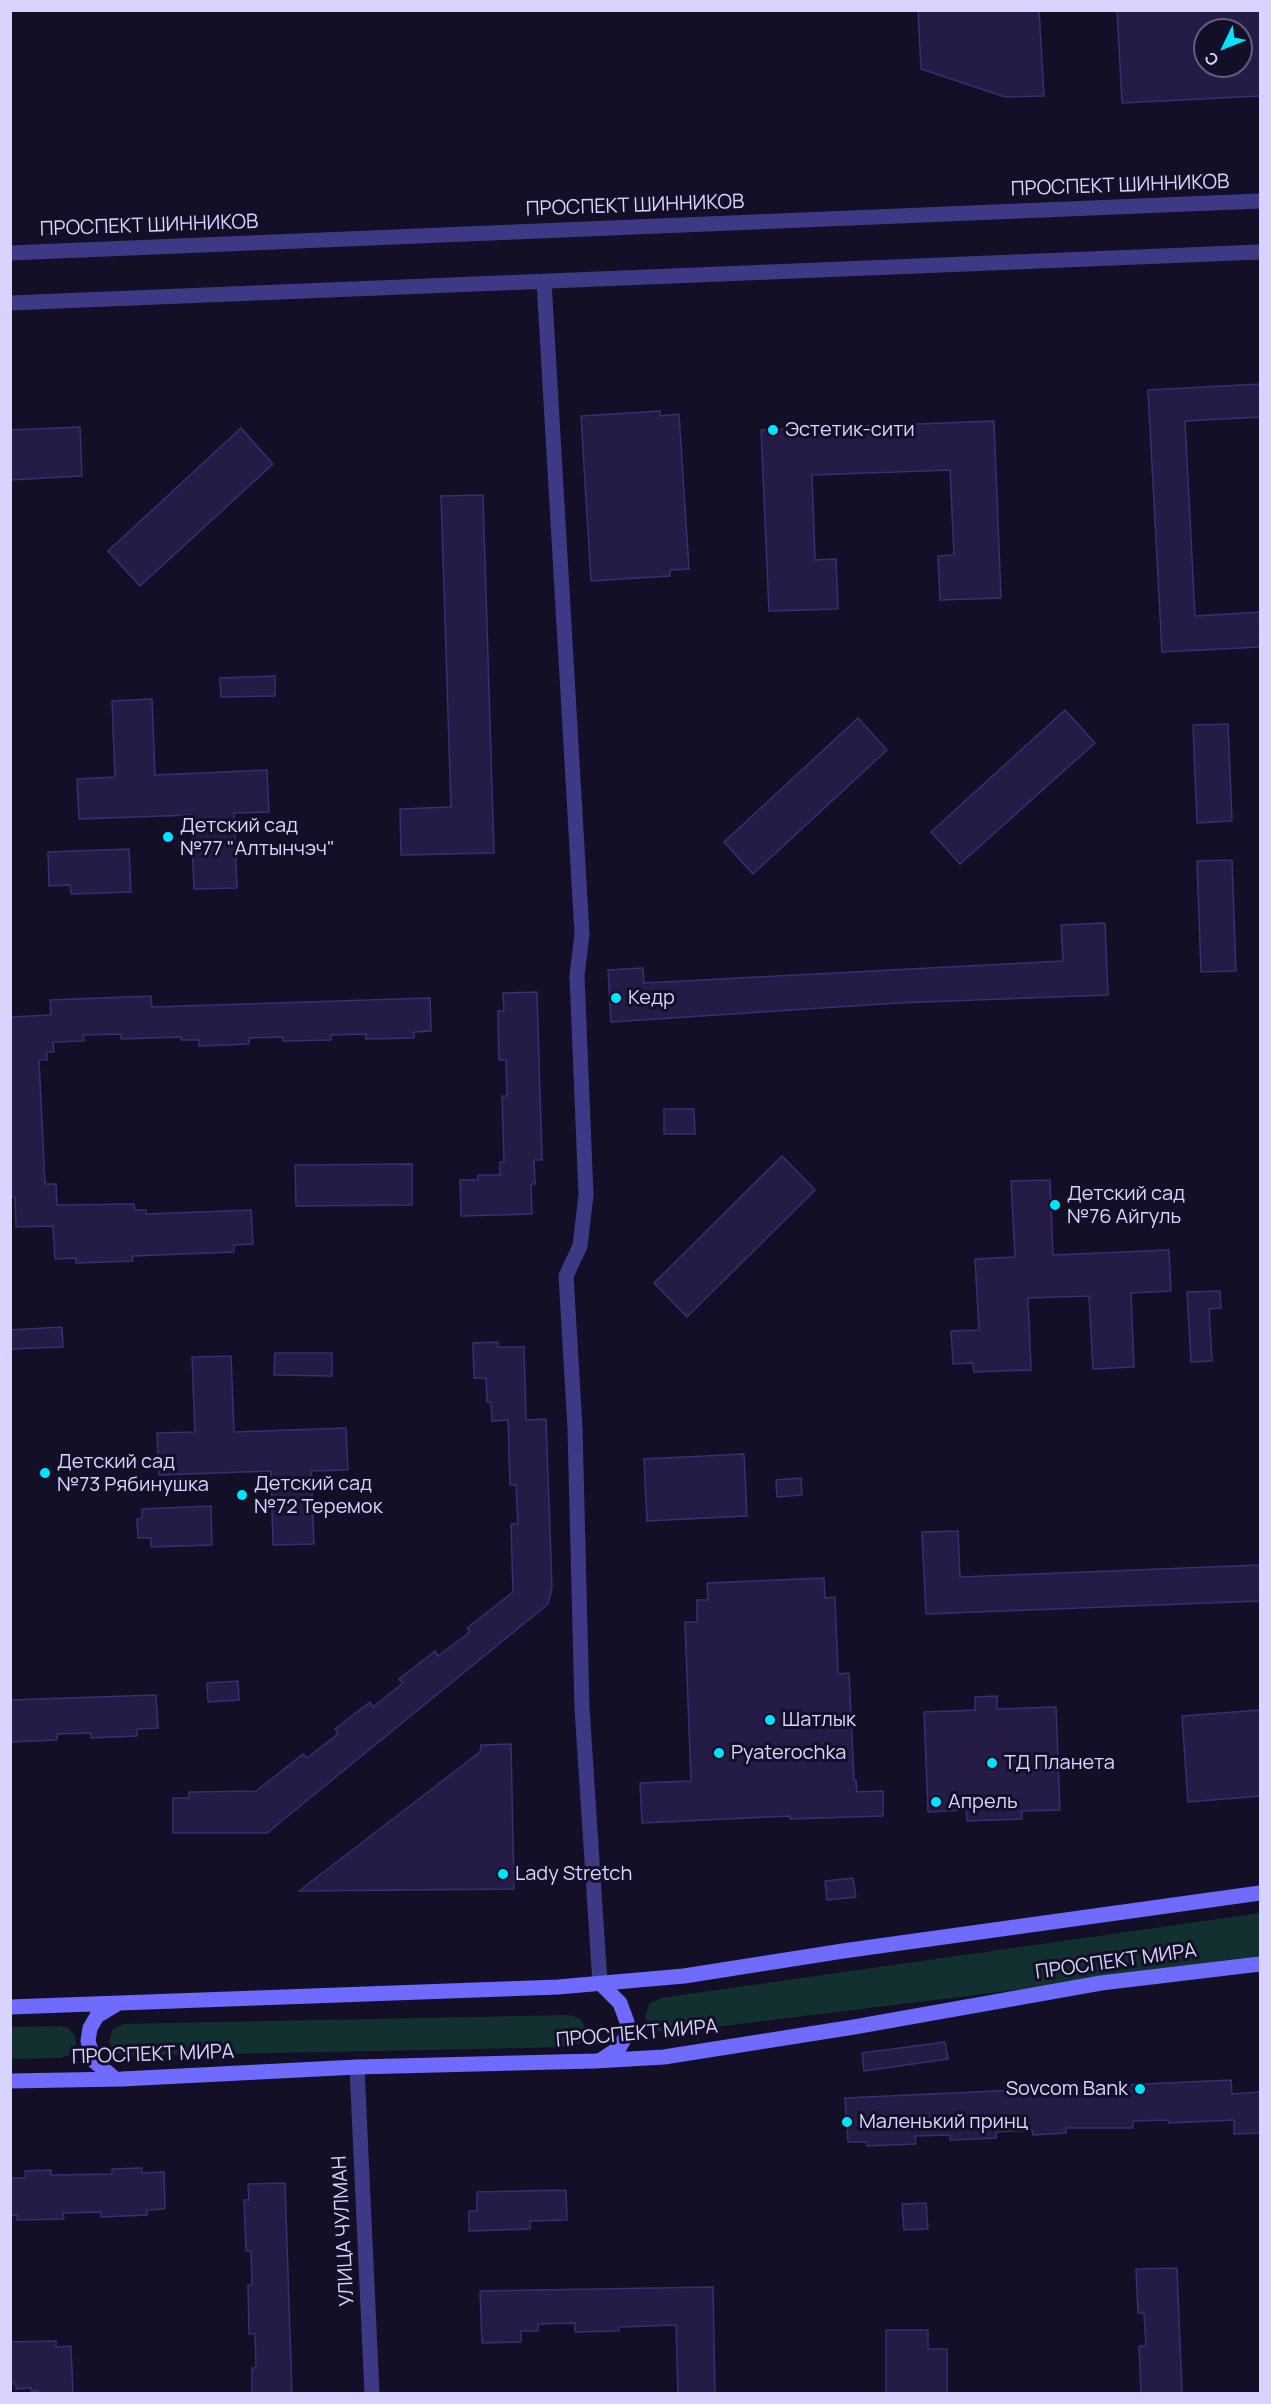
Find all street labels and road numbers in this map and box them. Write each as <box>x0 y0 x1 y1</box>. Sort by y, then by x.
street label: ПРОСПЕКТ ШИННИКОВ <box>1010 170 1230 202</box>
street label: ПРОСПЕКТ ШИННИКОВ <box>525 190 745 222</box>
street label: ПРОСПЕКТ ШИННИКОВ <box>39 210 259 242</box>
street label: ПРОСПЕКТ МИРА <box>1034 1939 1198 1985</box>
street label: ПРОСПЕКТ МИРА <box>555 2015 719 2053</box>
street label: ПРОСПЕКТ МИРА <box>71 2040 235 2070</box>
street label: УЛИЦА ЧУЛМАН <box>328 2155 360 2307</box>

